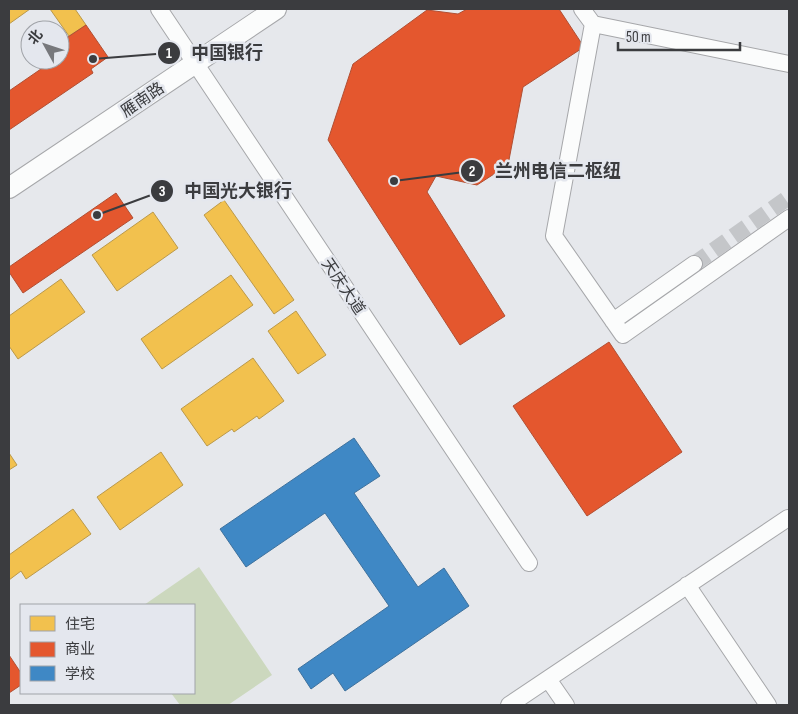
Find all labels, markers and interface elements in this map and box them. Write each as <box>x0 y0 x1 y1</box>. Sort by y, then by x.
north arrow <box>20 20 70 70</box>
scale bar <box>618 20 740 52</box>
text: 北 <box>24 26 46 48</box>
text: 50 m <box>626 28 651 47</box>
callout: 中国银行 <box>156 36 273 69</box>
text: 中国银行 <box>191 42 263 64</box>
text: 1 <box>166 44 172 63</box>
street label: 雁南路 <box>118 79 168 122</box>
callout: 兰州电信二枢纽 <box>460 154 631 187</box>
text: 兰州电信二枢纽 <box>495 161 621 182</box>
text: 2 <box>469 162 475 181</box>
callout: 中国光大银行 <box>149 174 302 207</box>
text: 中国光大银行 <box>184 180 292 202</box>
text: 3 <box>159 182 166 201</box>
street label: 天庆大道 <box>317 255 369 319</box>
legend <box>20 604 195 694</box>
text: 住宅 <box>65 615 95 634</box>
text: 商业 <box>65 640 95 659</box>
text: 学校 <box>65 665 95 684</box>

